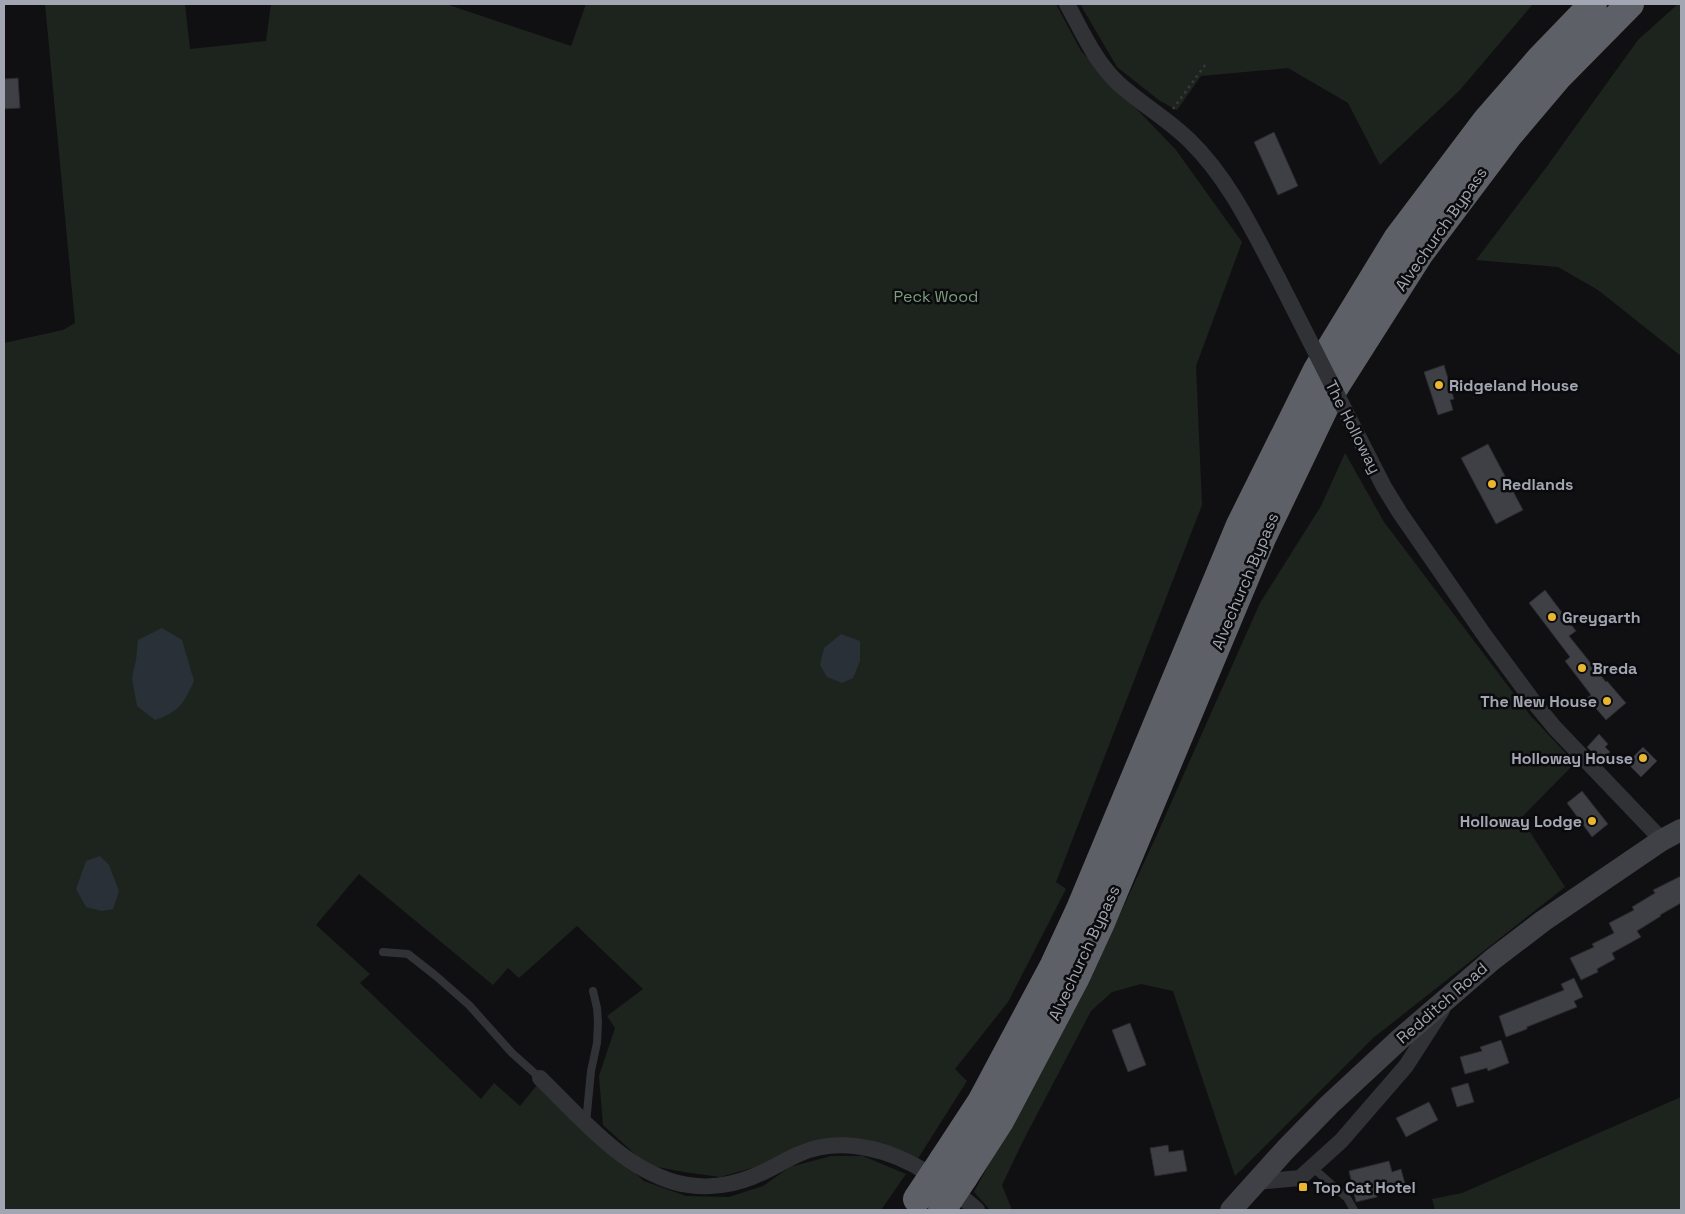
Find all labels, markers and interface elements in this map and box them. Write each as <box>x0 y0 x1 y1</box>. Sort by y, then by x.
street label: Alvechurch Bypass <box>1390 163 1492 295</box>
park label: Peck Wood <box>894 286 978 307</box>
place label: Ridgeland House <box>1449 375 1578 396</box>
street label: The Holloway <box>1320 377 1386 477</box>
marker: Ridgeland House <box>1433 379 1445 391</box>
place label: Redlands <box>1502 474 1574 495</box>
marker: Redlands <box>1486 478 1498 490</box>
street label: Alvechurch Bypass <box>1207 509 1283 653</box>
place label: Greygarth <box>1562 607 1641 628</box>
marker: Greygarth <box>1546 611 1558 623</box>
place label: Breda <box>1592 658 1637 679</box>
marker: Breda <box>1576 662 1588 674</box>
place label: The New House <box>1480 691 1597 712</box>
marker: The New House <box>1601 695 1613 707</box>
place label: Holloway House <box>1511 748 1633 769</box>
marker: Holloway House <box>1637 752 1649 764</box>
place label: Holloway Lodge <box>1460 811 1582 832</box>
marker: Holloway Lodge <box>1586 815 1598 827</box>
street label: Alvechurch Bypass <box>1043 882 1125 1024</box>
street label: Redditch Road <box>1392 958 1492 1048</box>
place label: Top Cat Hotel <box>1313 1177 1416 1198</box>
marker: Top Cat Hotel <box>1297 1181 1309 1193</box>

